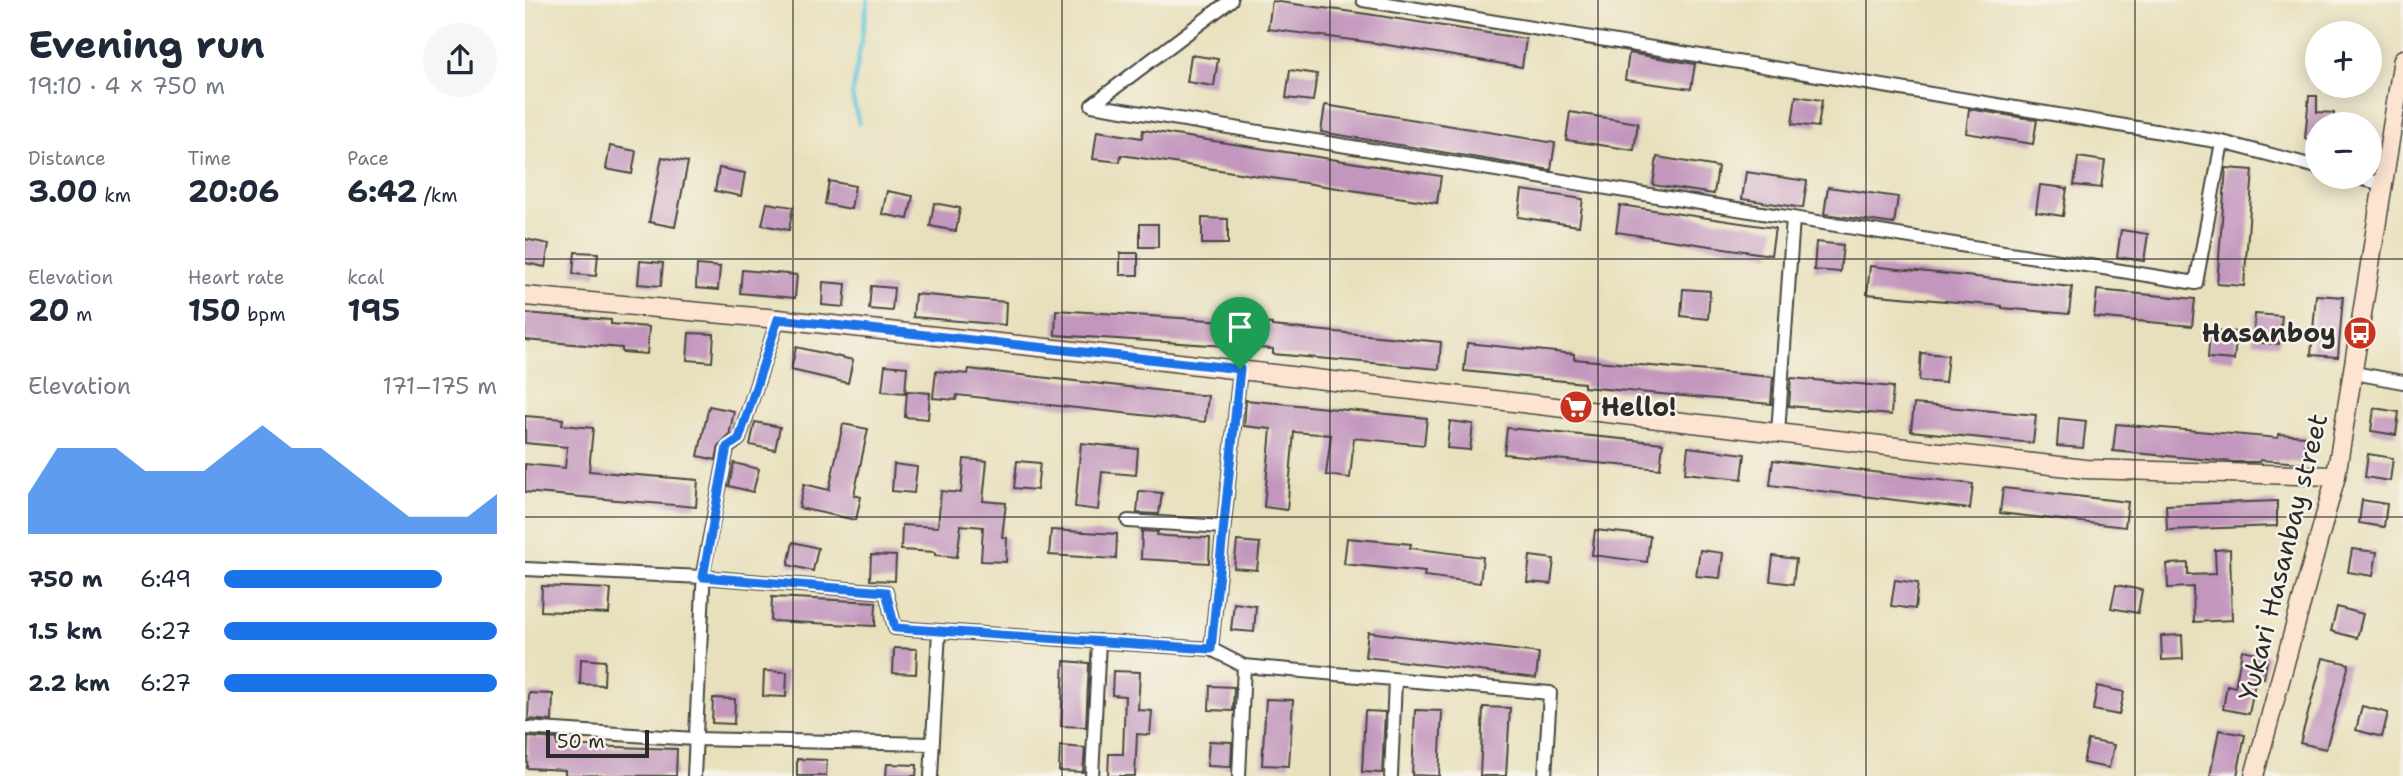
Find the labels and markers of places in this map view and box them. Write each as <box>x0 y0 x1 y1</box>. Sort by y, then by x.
pin <box>1210 297 1270 369</box>
bus stop icon: Hasanboy <box>2341 314 2379 352</box>
place label: Hasanboy <box>2202 315 2336 350</box>
supermarket icon: Hello! <box>1557 388 1595 426</box>
place label: Hello! <box>1601 389 1677 424</box>

